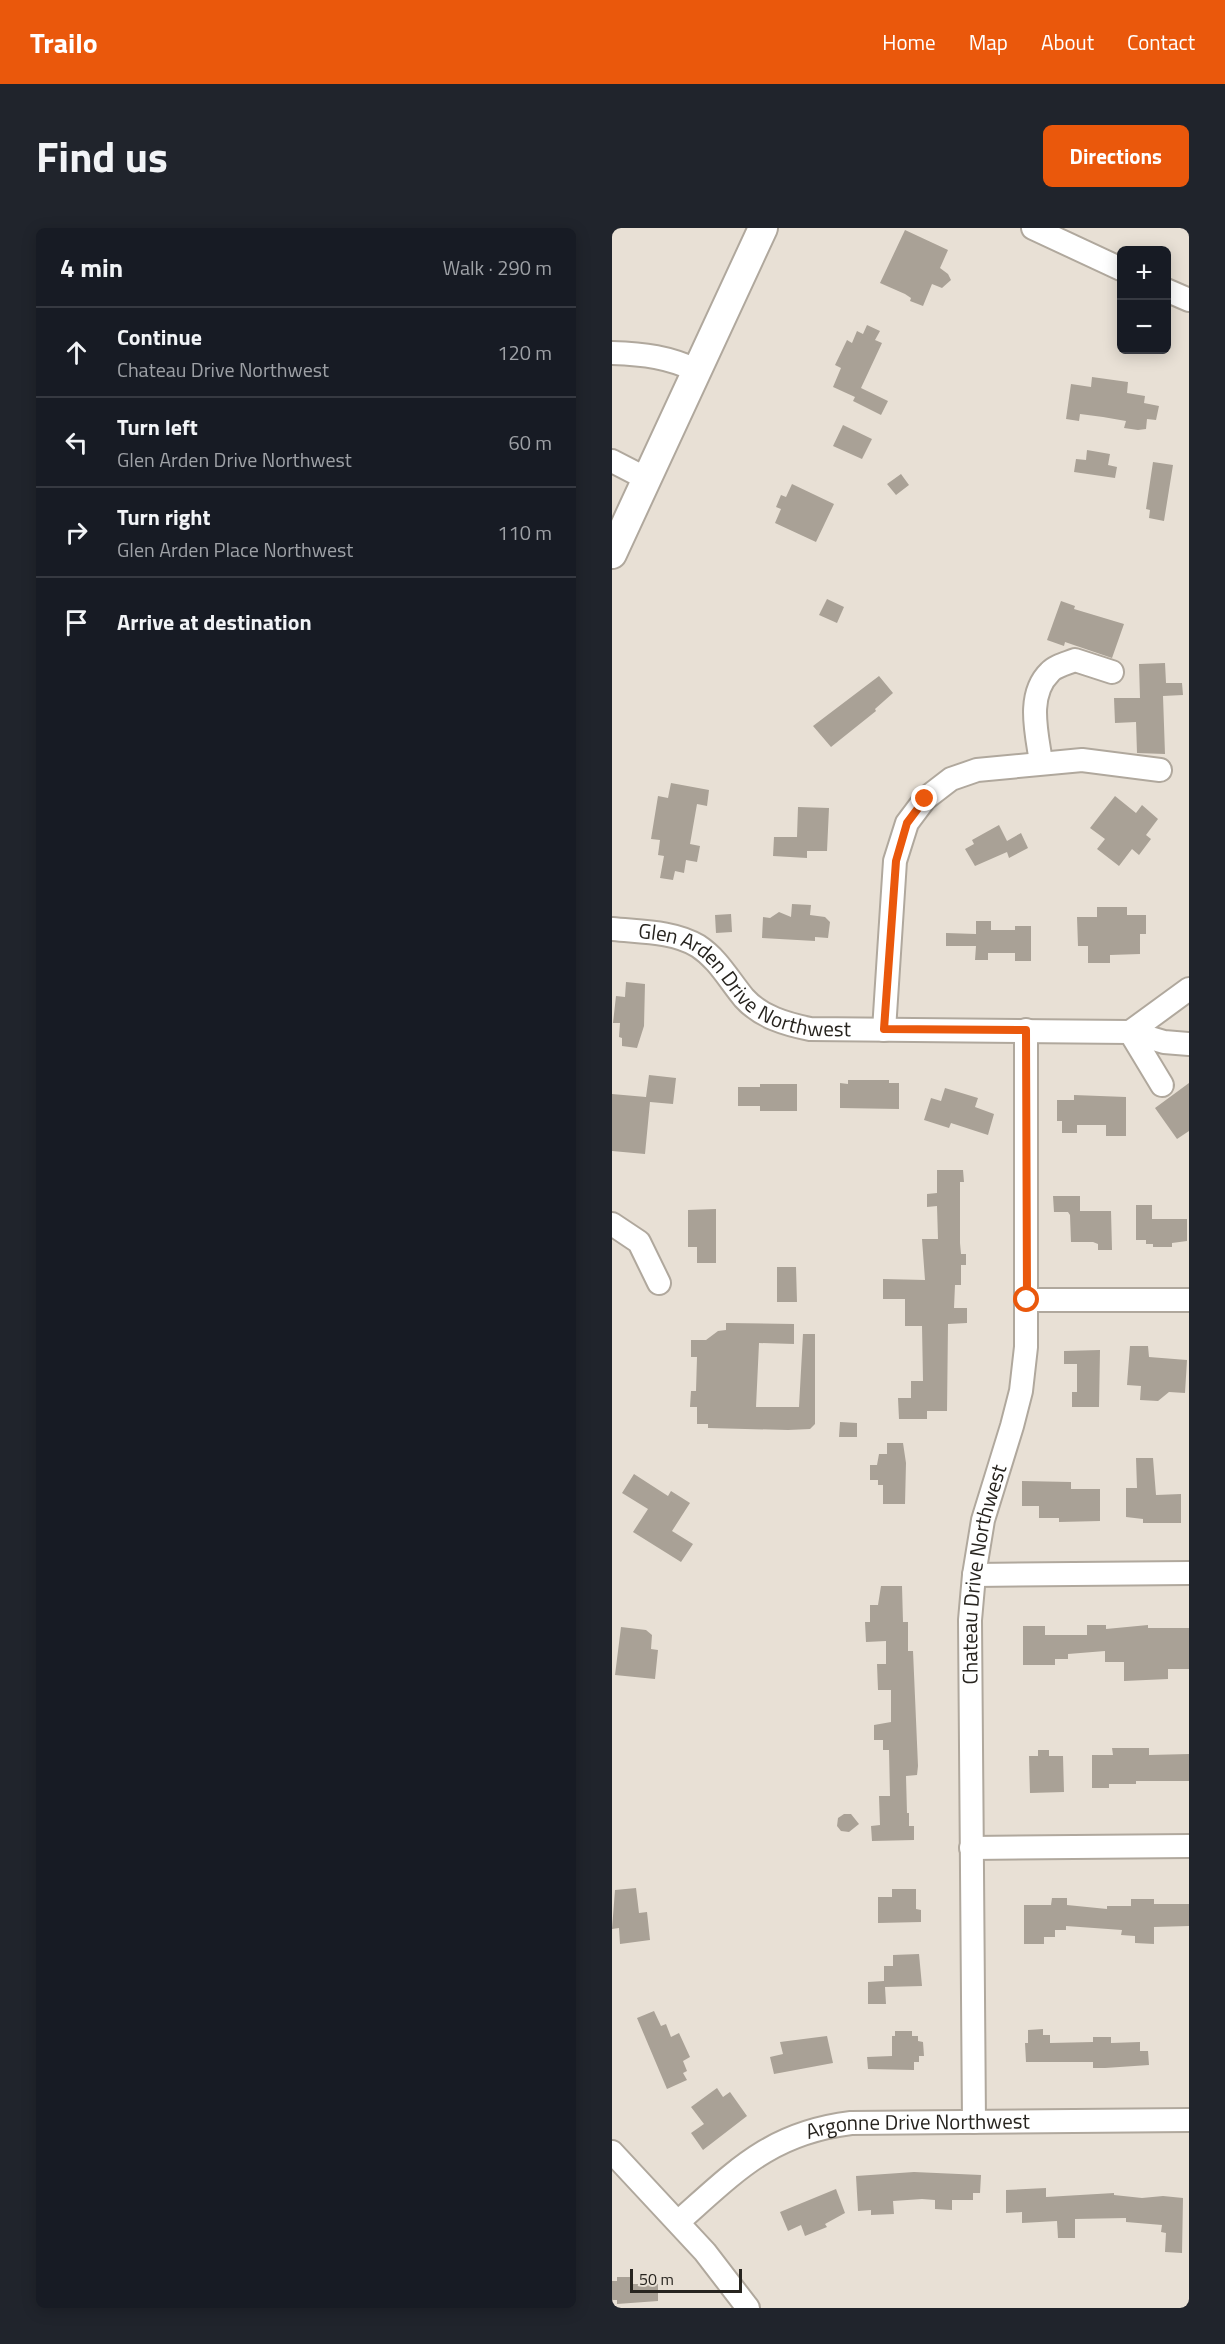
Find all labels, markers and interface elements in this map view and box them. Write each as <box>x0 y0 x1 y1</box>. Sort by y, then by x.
text: Trailo <box>30 21 98 64</box>
text: Home <box>882 26 936 58</box>
text: Map <box>969 26 1008 58</box>
text: About <box>1041 26 1094 58</box>
text: Contact <box>1127 26 1195 58</box>
text: Find us <box>36 124 168 188</box>
button: Directions <box>1043 125 1189 187</box>
map controls <box>1117 246 1171 354</box>
button: + <box>1117 246 1171 300</box>
text: 4 min <box>60 248 123 287</box>
text: Walk · 290 m <box>443 252 552 283</box>
button: − <box>1117 300 1171 354</box>
text: Continue <box>117 320 202 354</box>
icon: ahead <box>60 336 93 369</box>
text: 120 m <box>497 337 552 368</box>
text: Chateau Drive Northwest <box>117 354 329 385</box>
text: Turn left <box>117 410 198 444</box>
icon: left <box>60 426 93 459</box>
text: 60 m <box>508 427 552 458</box>
text: Glen Arden Drive Northwest <box>117 444 352 475</box>
text: Turn right <box>117 500 211 534</box>
icon: right <box>60 516 93 549</box>
text: 110 m <box>497 517 552 548</box>
text: Glen Arden Place Northwest <box>117 534 353 565</box>
text: Arrive at destination <box>117 605 312 639</box>
icon: arrive <box>60 606 93 639</box>
route end <box>911 785 937 811</box>
street label: Glen Arden Drive Northwest <box>637 914 852 1044</box>
route start <box>1013 1286 1039 1312</box>
street label: Chateau Drive Northwest <box>953 1459 1014 1685</box>
street label: Argonne Drive Northwest <box>802 2104 1031 2147</box>
scale bar <box>630 2266 742 2294</box>
text: 50 m <box>639 2267 674 2291</box>

